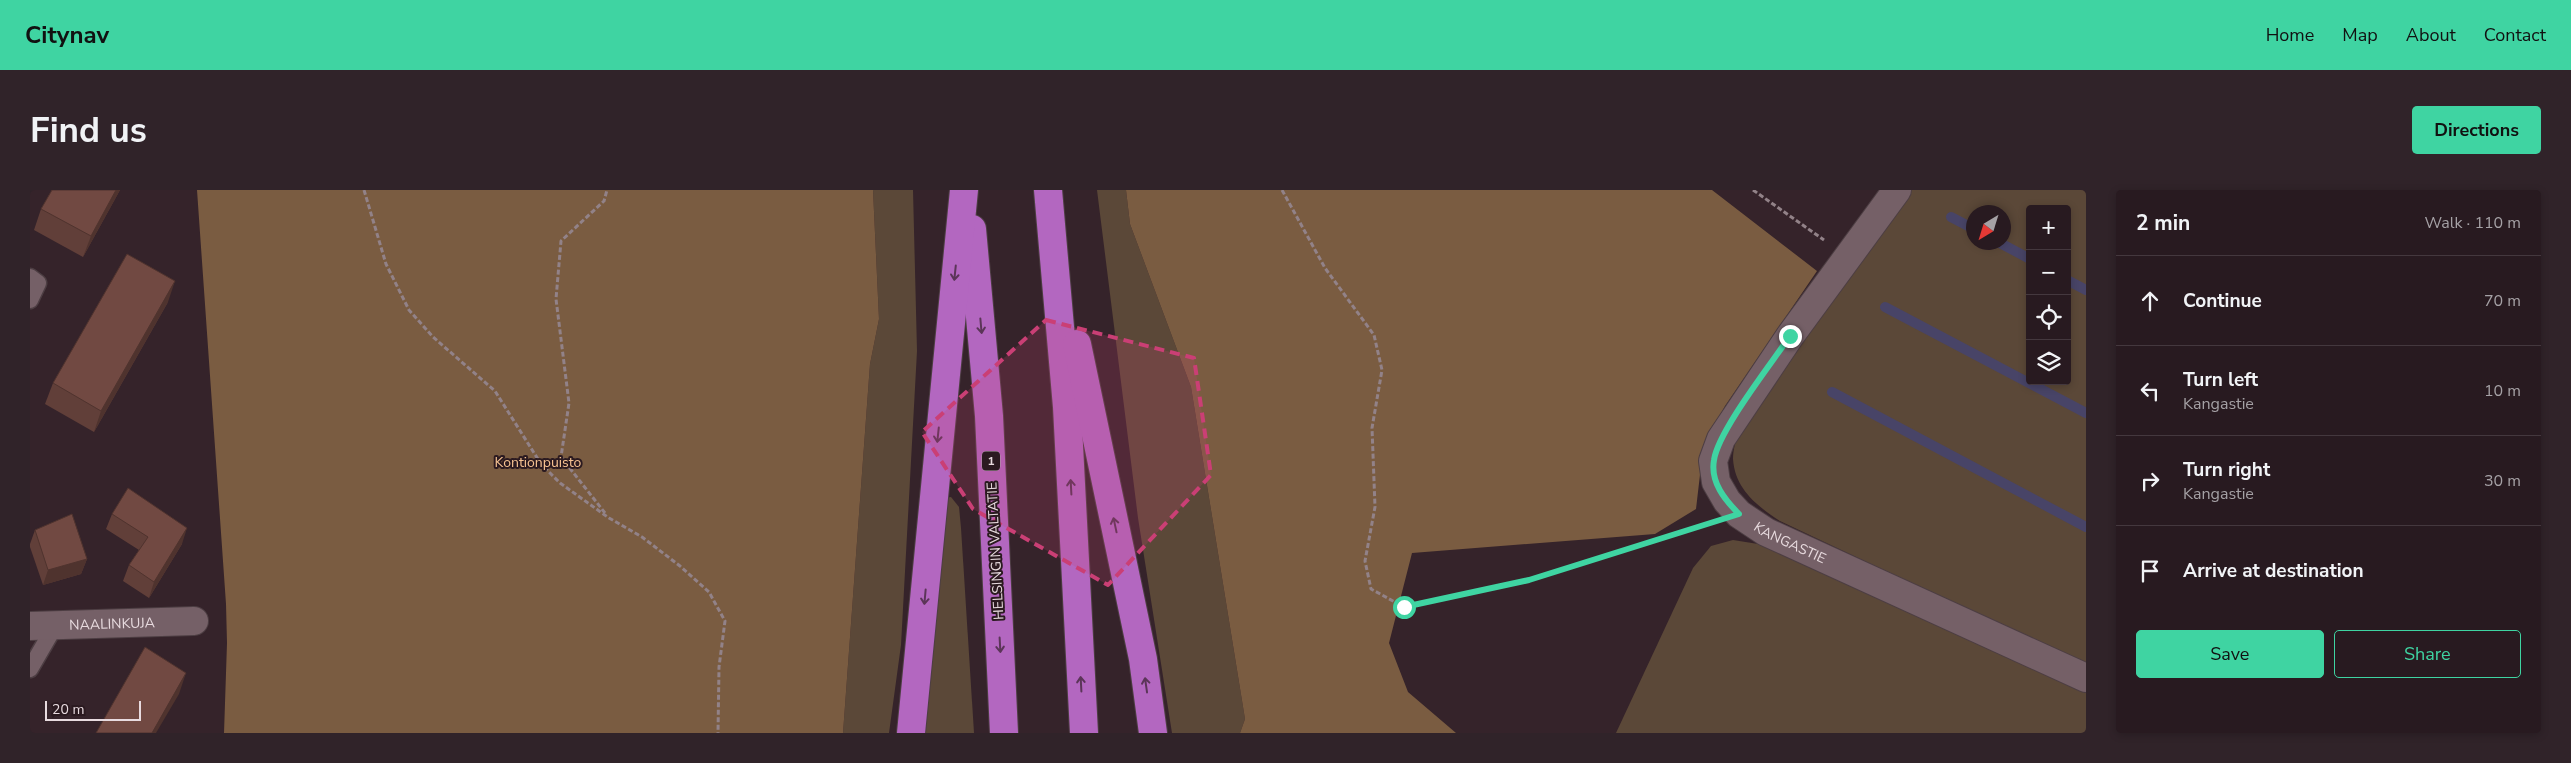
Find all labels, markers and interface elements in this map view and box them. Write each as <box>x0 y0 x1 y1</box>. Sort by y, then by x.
text: Citynav <box>25 19 109 51</box>
text: Home <box>2266 23 2314 47</box>
text: Map <box>2342 23 2378 47</box>
text: About <box>2406 23 2456 47</box>
text: Contact <box>2484 23 2546 47</box>
button: Directions <box>2412 106 2541 154</box>
text: Find us <box>30 107 147 154</box>
north arrow <box>1966 205 2011 250</box>
map controls <box>2026 205 2071 385</box>
button: + <box>2026 205 2071 250</box>
text: 2 min <box>2136 209 2190 237</box>
text: Walk · 110 m <box>2425 212 2521 234</box>
button: − <box>2026 250 2071 295</box>
one-way arrow <box>950 265 960 281</box>
icon: ahead <box>2136 287 2164 315</box>
text: Continue <box>2183 288 2262 314</box>
text: 70 m <box>2484 290 2521 312</box>
button: locate <box>2026 295 2071 340</box>
one-way arrow <box>976 317 985 333</box>
route end <box>1779 325 1802 348</box>
button: layers <box>2026 340 2071 385</box>
text: Turn left <box>2183 367 2258 393</box>
icon: left <box>2136 377 2164 405</box>
text: 10 m <box>2484 380 2521 402</box>
text: Kangastie <box>2183 393 2254 415</box>
one-way arrow <box>934 427 943 443</box>
road number: 1 <box>982 452 1000 470</box>
park label: Kontionpuisto <box>495 453 582 472</box>
text: Turn right <box>2183 457 2270 483</box>
icon: right <box>2136 467 2164 495</box>
text: 30 m <box>2484 470 2521 492</box>
one-way arrow <box>1067 479 1076 495</box>
street label: HELSINGIN VALTATIE <box>982 482 1009 620</box>
text: Kangastie <box>2183 483 2254 505</box>
street label: KANGASTIE <box>1750 517 1829 568</box>
one-way arrow <box>1110 518 1119 534</box>
icon: arrive <box>2136 557 2164 585</box>
text: Arrive at destination <box>2183 558 2364 584</box>
one-way arrow <box>920 589 929 605</box>
route start <box>1393 596 1416 619</box>
street label: NAALINKUJA <box>69 613 155 635</box>
button: Save <box>2136 630 2324 678</box>
button: Share <box>2334 630 2521 678</box>
one-way arrow <box>995 637 1004 653</box>
one-way arrow <box>1077 677 1086 693</box>
one-way arrow <box>1141 677 1151 693</box>
scale bar <box>45 698 141 721</box>
text: 20 m <box>52 700 84 719</box>

